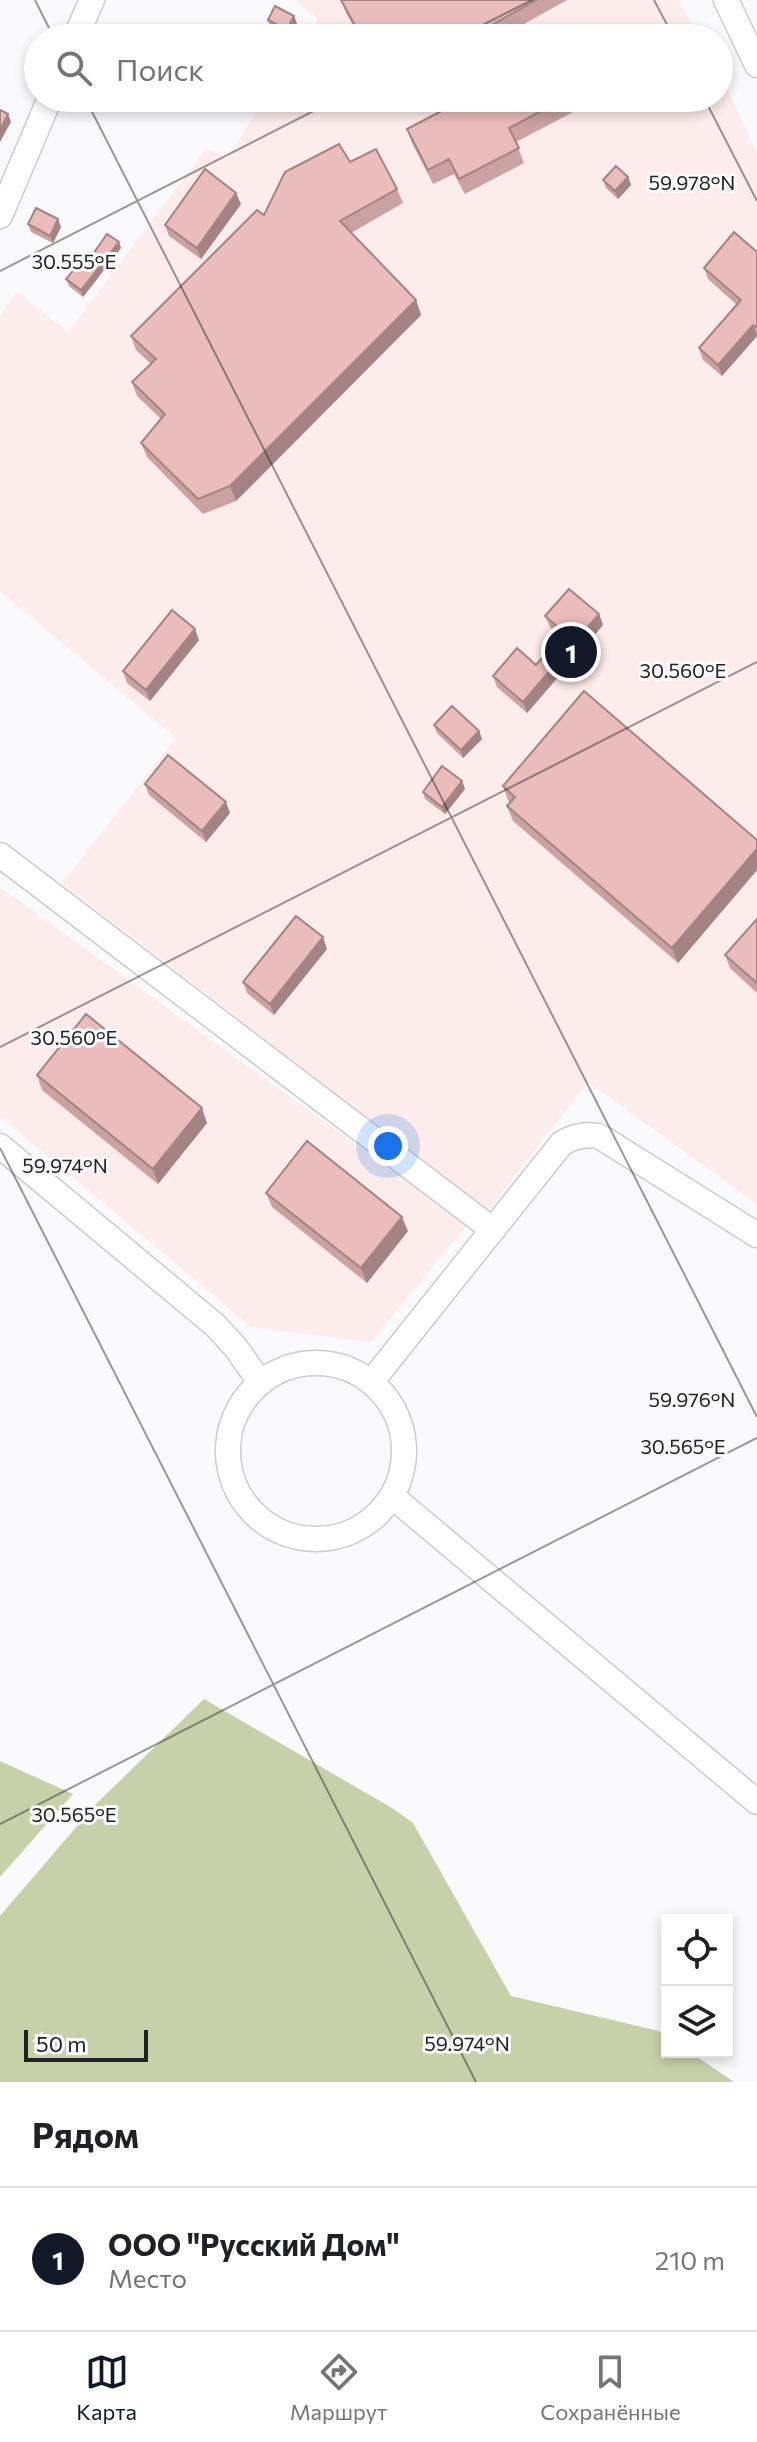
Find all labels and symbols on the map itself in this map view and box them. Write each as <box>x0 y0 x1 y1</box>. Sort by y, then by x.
text: 59.978°N <box>649 170 735 194</box>
text: 30.555°E <box>32 249 116 273</box>
pin: 1 <box>545 622 597 682</box>
text: 30.560°E <box>640 658 726 682</box>
text: 30.560°E <box>31 1025 117 1049</box>
your location <box>368 1126 408 1166</box>
text: 59.974°N <box>22 1153 108 1177</box>
text: 59.976°N <box>649 1387 735 1411</box>
text: 30.565°E <box>640 1434 726 1458</box>
text: 30.565°E <box>31 1802 117 1826</box>
scale bar <box>24 2026 148 2062</box>
text: 59.974°N <box>424 2031 510 2055</box>

